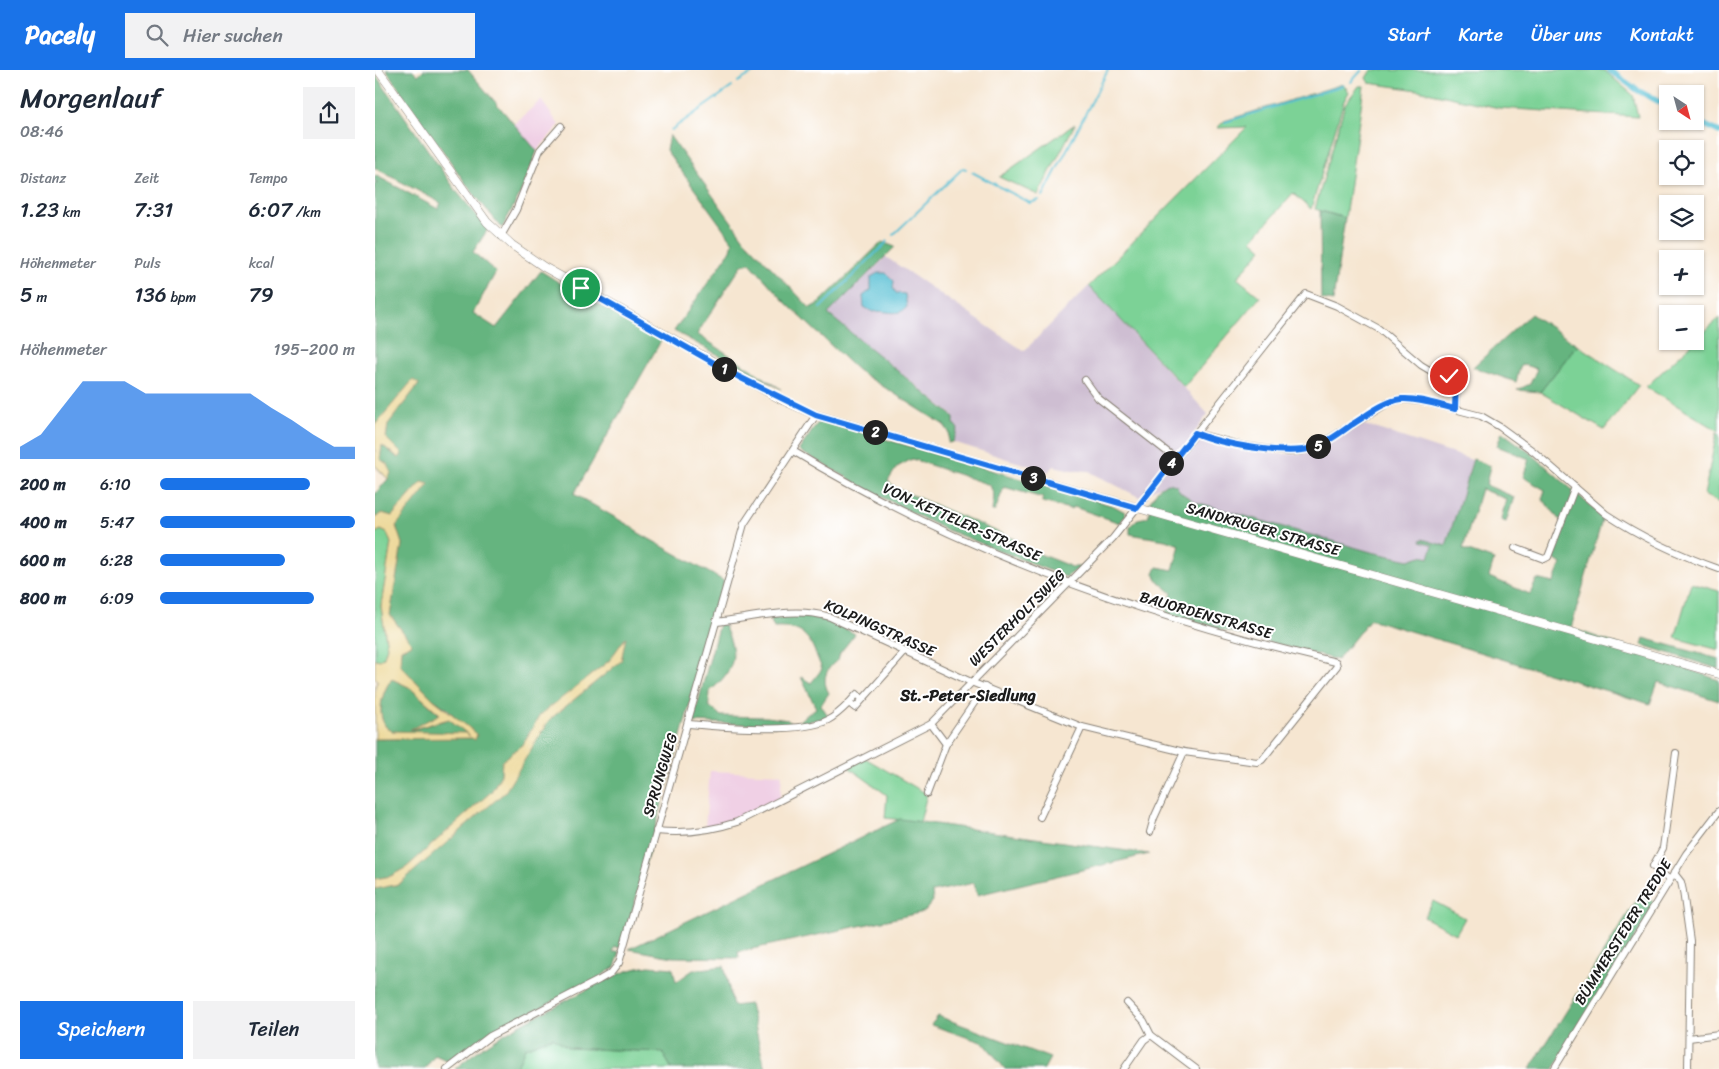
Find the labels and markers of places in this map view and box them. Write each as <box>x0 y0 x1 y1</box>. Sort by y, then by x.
pin <box>560 267 602 309</box>
pin <box>1428 355 1470 397</box>
pin: 1 <box>711 356 737 382</box>
pin: 2 <box>863 420 887 444</box>
pin: 5 <box>1305 434 1331 458</box>
pin: 4 <box>1159 450 1183 476</box>
pin: 3 <box>1021 466 1045 490</box>

